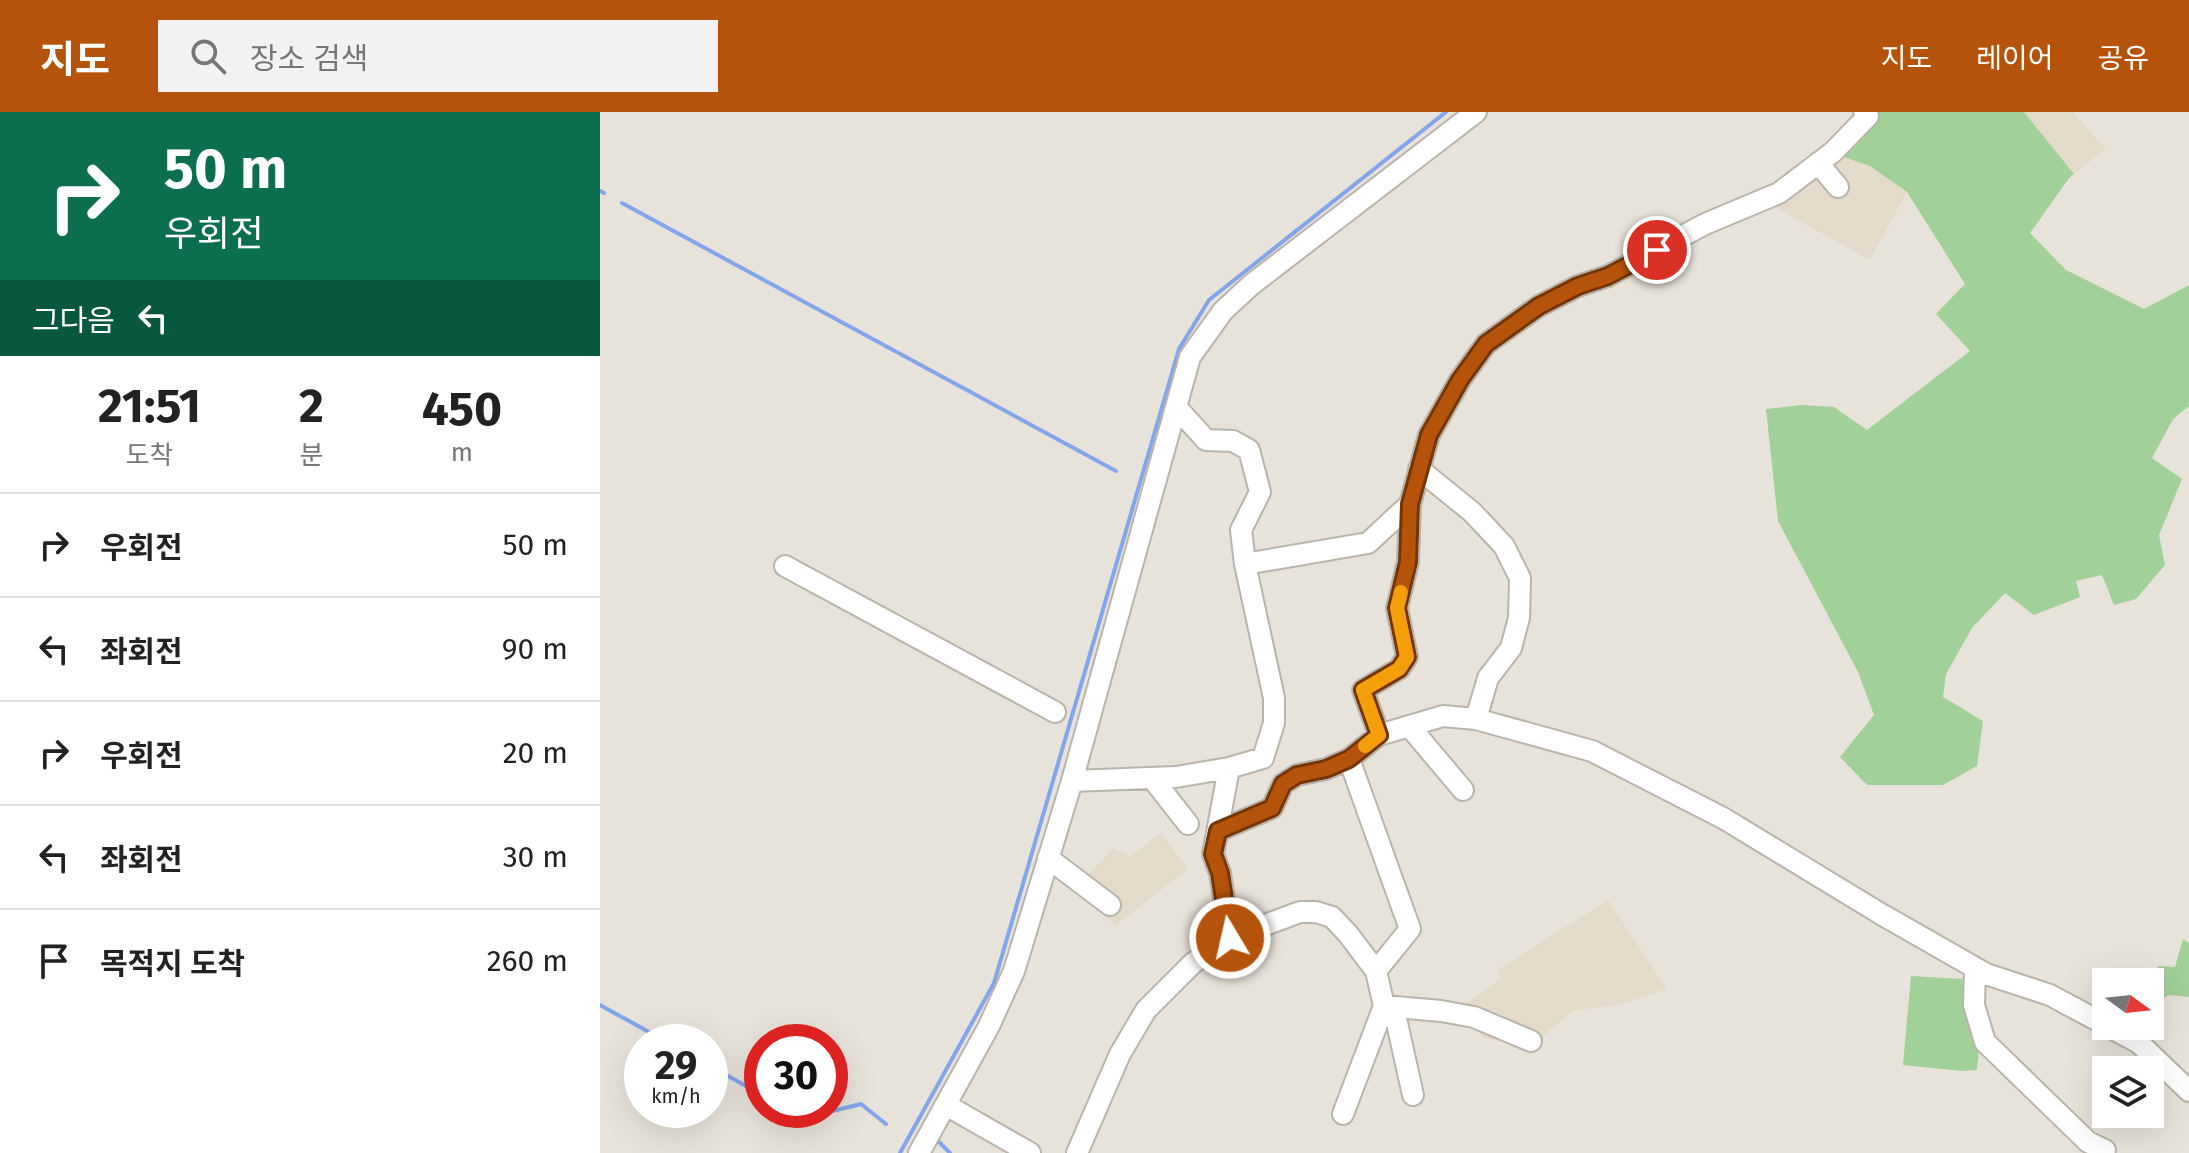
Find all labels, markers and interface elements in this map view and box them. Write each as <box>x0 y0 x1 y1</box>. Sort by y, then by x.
search box <box>158 20 718 92</box>
icon: search <box>186 34 230 78</box>
text: 지도 <box>40 37 110 83</box>
text: 장소 검색 <box>250 41 368 77</box>
text: 지도 <box>1881 42 1932 75</box>
text: 레이어 <box>1976 42 2053 75</box>
text: 공유 <box>2097 42 2149 75</box>
text: 50 m <box>164 136 287 203</box>
icon: right <box>32 144 136 248</box>
text: 우회전 <box>164 212 263 256</box>
pin <box>1623 216 1691 284</box>
icon: arrive <box>1635 228 1679 272</box>
icon: left <box>131 296 175 340</box>
text: 그다음 <box>32 303 115 339</box>
text: 21:51 <box>98 377 201 435</box>
text: 2 <box>299 377 324 435</box>
text: 450 <box>422 380 502 438</box>
text: m <box>451 437 473 468</box>
text: 도착 <box>126 440 173 471</box>
text: 분 <box>299 440 323 471</box>
icon: right <box>32 523 76 567</box>
text: 50 m <box>503 527 568 563</box>
text: 우회전 <box>100 530 183 566</box>
icon: left <box>32 627 76 671</box>
text: 90 m <box>502 631 568 667</box>
text: 좌회전 <box>100 634 183 670</box>
icon: right <box>32 731 76 775</box>
text: 20 m <box>503 735 568 771</box>
text: 우회전 <box>100 738 183 774</box>
icon: left <box>32 835 76 879</box>
text: 30 m <box>503 839 568 875</box>
text: 좌회전 <box>100 842 183 878</box>
position arrow <box>1188 896 1272 980</box>
icon: arrive <box>32 939 76 983</box>
text: 260 m <box>487 943 568 979</box>
text: 목적지 도착 <box>100 946 245 982</box>
north arrow <box>2092 968 2164 1040</box>
map controls <box>2092 968 2164 1128</box>
speed limit sign: 30 <box>744 1024 848 1128</box>
text: 29 <box>655 1042 697 1090</box>
button: layers <box>2092 1056 2164 1128</box>
text: km/h <box>651 1084 701 1108</box>

